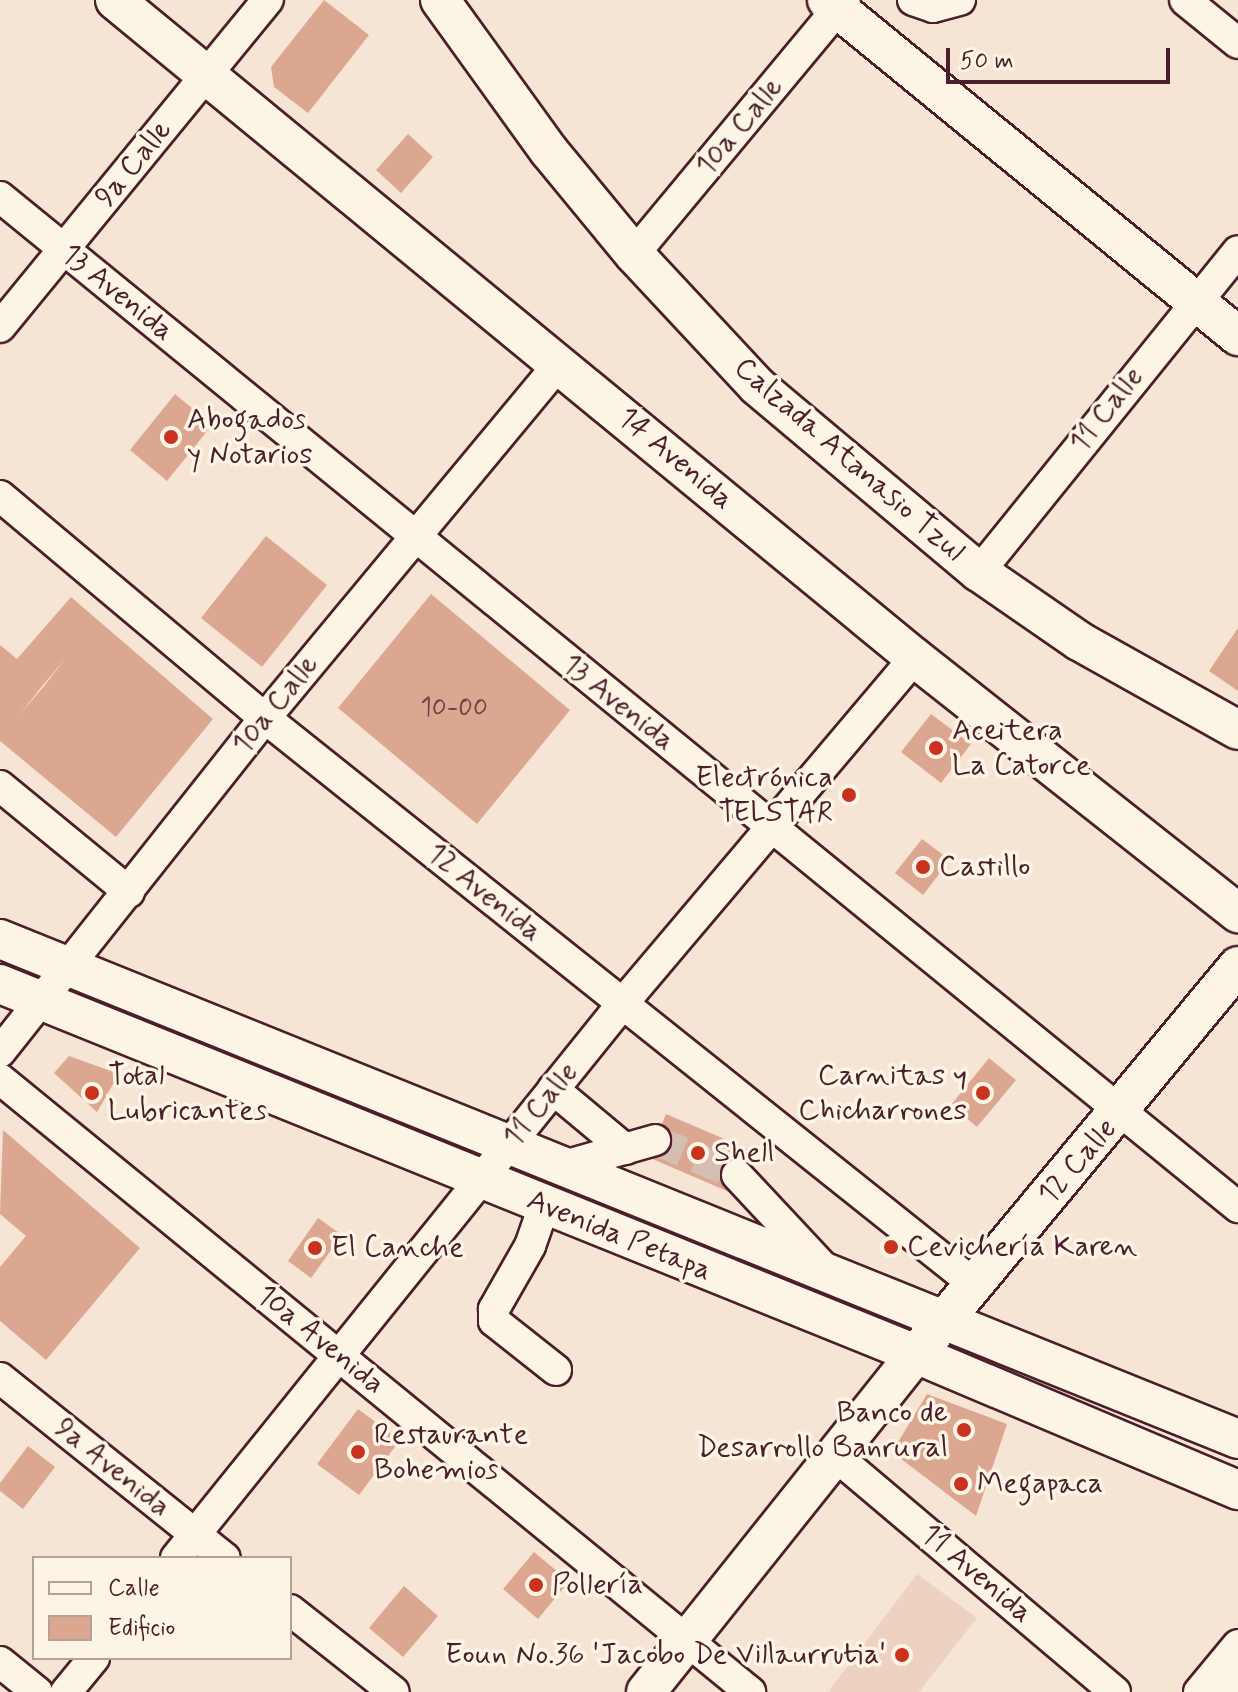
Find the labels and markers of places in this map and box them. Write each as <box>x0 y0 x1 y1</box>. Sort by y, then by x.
place label: Abogados y Notarios <box>187 402 310 472</box>
marker: Abogados y Notarios <box>162 428 180 446</box>
place label: Aceitera La Catorce <box>952 713 1091 784</box>
marker: Aceitera La Catorce <box>927 739 945 757</box>
place label: Electrónica TELSTAR <box>695 760 833 830</box>
marker: Electrónica TELSTAR <box>840 786 858 804</box>
place label: Castillo <box>939 849 1031 885</box>
marker: Castillo <box>914 858 932 876</box>
place label: Total Lubricantes <box>108 1058 267 1128</box>
place label: Carnitas y Chicharrones <box>798 1058 967 1128</box>
marker: Total Lubricantes <box>83 1084 101 1102</box>
marker: Carnitas y Chicharrones <box>974 1084 992 1102</box>
place label: Shell <box>714 1135 774 1171</box>
marker: Shell <box>689 1144 707 1162</box>
place label: Cevichería Karen <box>907 1229 1139 1265</box>
place label: El Canche <box>331 1230 462 1266</box>
marker: Cevichería Karen <box>882 1238 900 1256</box>
marker: El Canche <box>306 1239 324 1257</box>
place label: Banco de Desarrollo Banrural <box>699 1395 948 1466</box>
place label: Restaurante Bohemios <box>374 1417 528 1488</box>
marker: Banco de Desarrollo Banrural <box>955 1421 973 1439</box>
marker: Restaurante Bohemios <box>349 1443 367 1461</box>
place label: Megapaca <box>977 1466 1103 1502</box>
marker: Megapaca <box>952 1475 970 1493</box>
place label: Pollería <box>552 1567 643 1603</box>
marker: Pollería <box>527 1576 545 1594</box>
place label: Eoun No.36 'Jacobo De Villaurrutia' <box>444 1637 886 1673</box>
marker: Eoun No.36 'Jacobo De Villaurrutia' <box>893 1646 911 1664</box>

